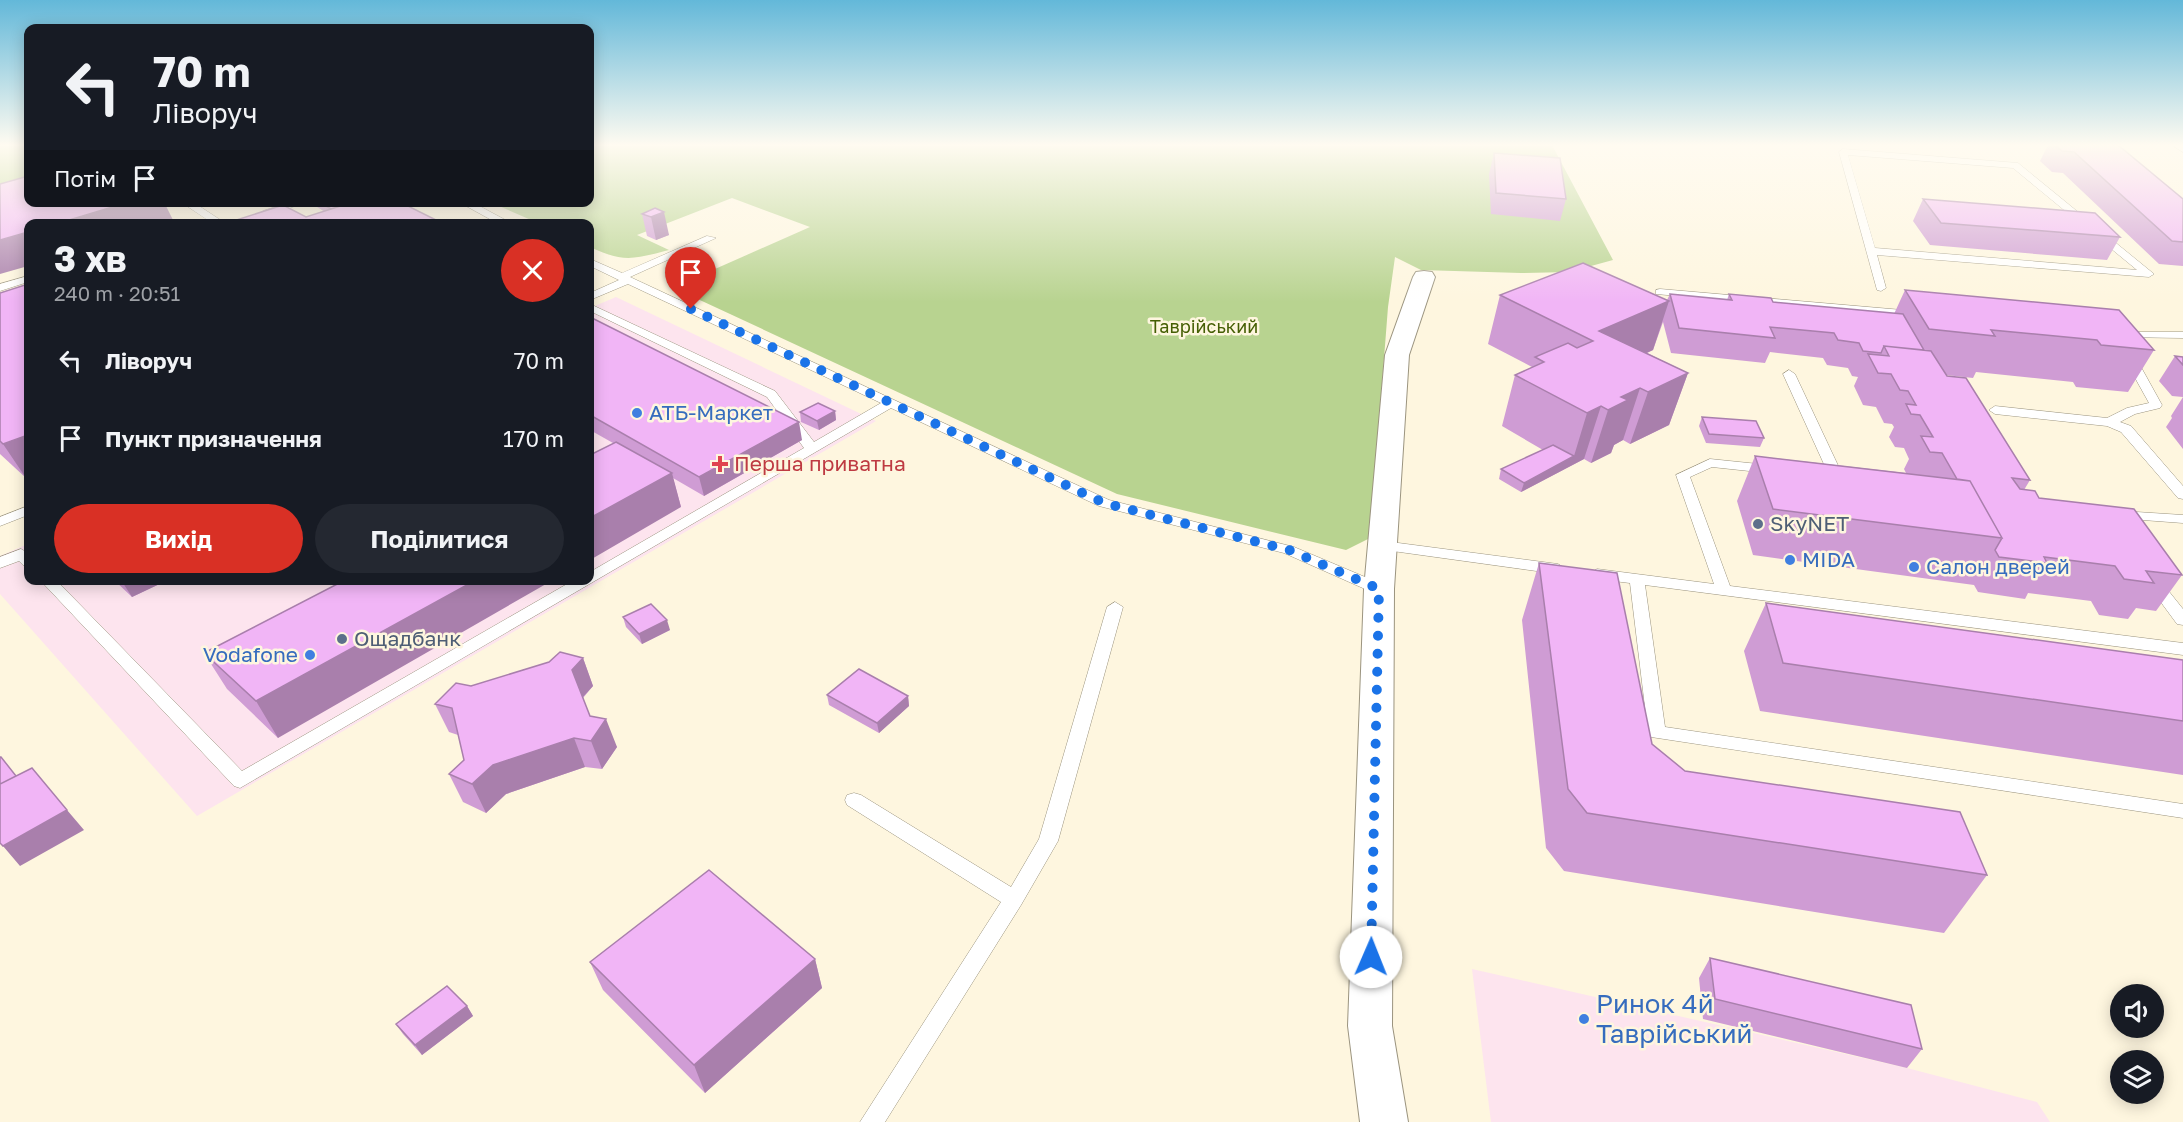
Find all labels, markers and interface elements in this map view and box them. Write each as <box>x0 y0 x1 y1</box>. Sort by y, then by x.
text: 70 m <box>153 46 250 96</box>
icon: left <box>54 48 132 126</box>
text: Ліворуч <box>153 97 257 129</box>
icon: arrive <box>128 162 161 195</box>
text: Потім <box>54 165 116 192</box>
text: 3 хв <box>54 237 127 280</box>
button: close <box>501 239 564 302</box>
pin <box>665 247 716 309</box>
icon: arrive <box>674 256 707 289</box>
text: 240 m · 20:51 <box>54 281 180 305</box>
park label: Таврійський <box>1150 315 1258 337</box>
icon: left <box>54 344 87 377</box>
text: Ліворуч <box>105 347 192 374</box>
text: 70 m <box>514 347 564 374</box>
place label: АТБ-Маркет <box>649 399 773 425</box>
marker: АТБ-Маркет <box>630 406 644 420</box>
icon: arrive <box>54 422 87 455</box>
text: Пункт призначення <box>105 425 322 452</box>
text: 170 m <box>503 425 564 452</box>
place label: Перша приватна <box>734 450 906 476</box>
marker: Перша приватна <box>711 455 729 473</box>
button: Вихід <box>54 504 303 573</box>
button: Поділитися <box>315 504 564 573</box>
place label: SkyNET <box>1770 510 1849 536</box>
marker: SkyNET <box>1751 517 1765 531</box>
place label: MIDA <box>1802 546 1855 572</box>
marker: MIDA <box>1783 553 1797 567</box>
place label: Салон дверей <box>1926 553 2070 579</box>
marker: Салон дверей <box>1907 560 1921 574</box>
place label: Ощадбанк <box>354 625 461 651</box>
marker: Ощадбанк <box>335 632 349 646</box>
place label: Vodafone <box>203 641 298 667</box>
marker: Vodafone <box>303 648 317 662</box>
position arrow <box>1339 925 1403 989</box>
map controls <box>2110 984 2164 1104</box>
button: sound <box>2110 984 2164 1038</box>
place label: Ринок 4й Таврійський <box>1596 988 1752 1049</box>
marker: Ринок 4й Таврійський <box>1577 1012 1591 1026</box>
button: layers <box>2110 1050 2164 1104</box>

